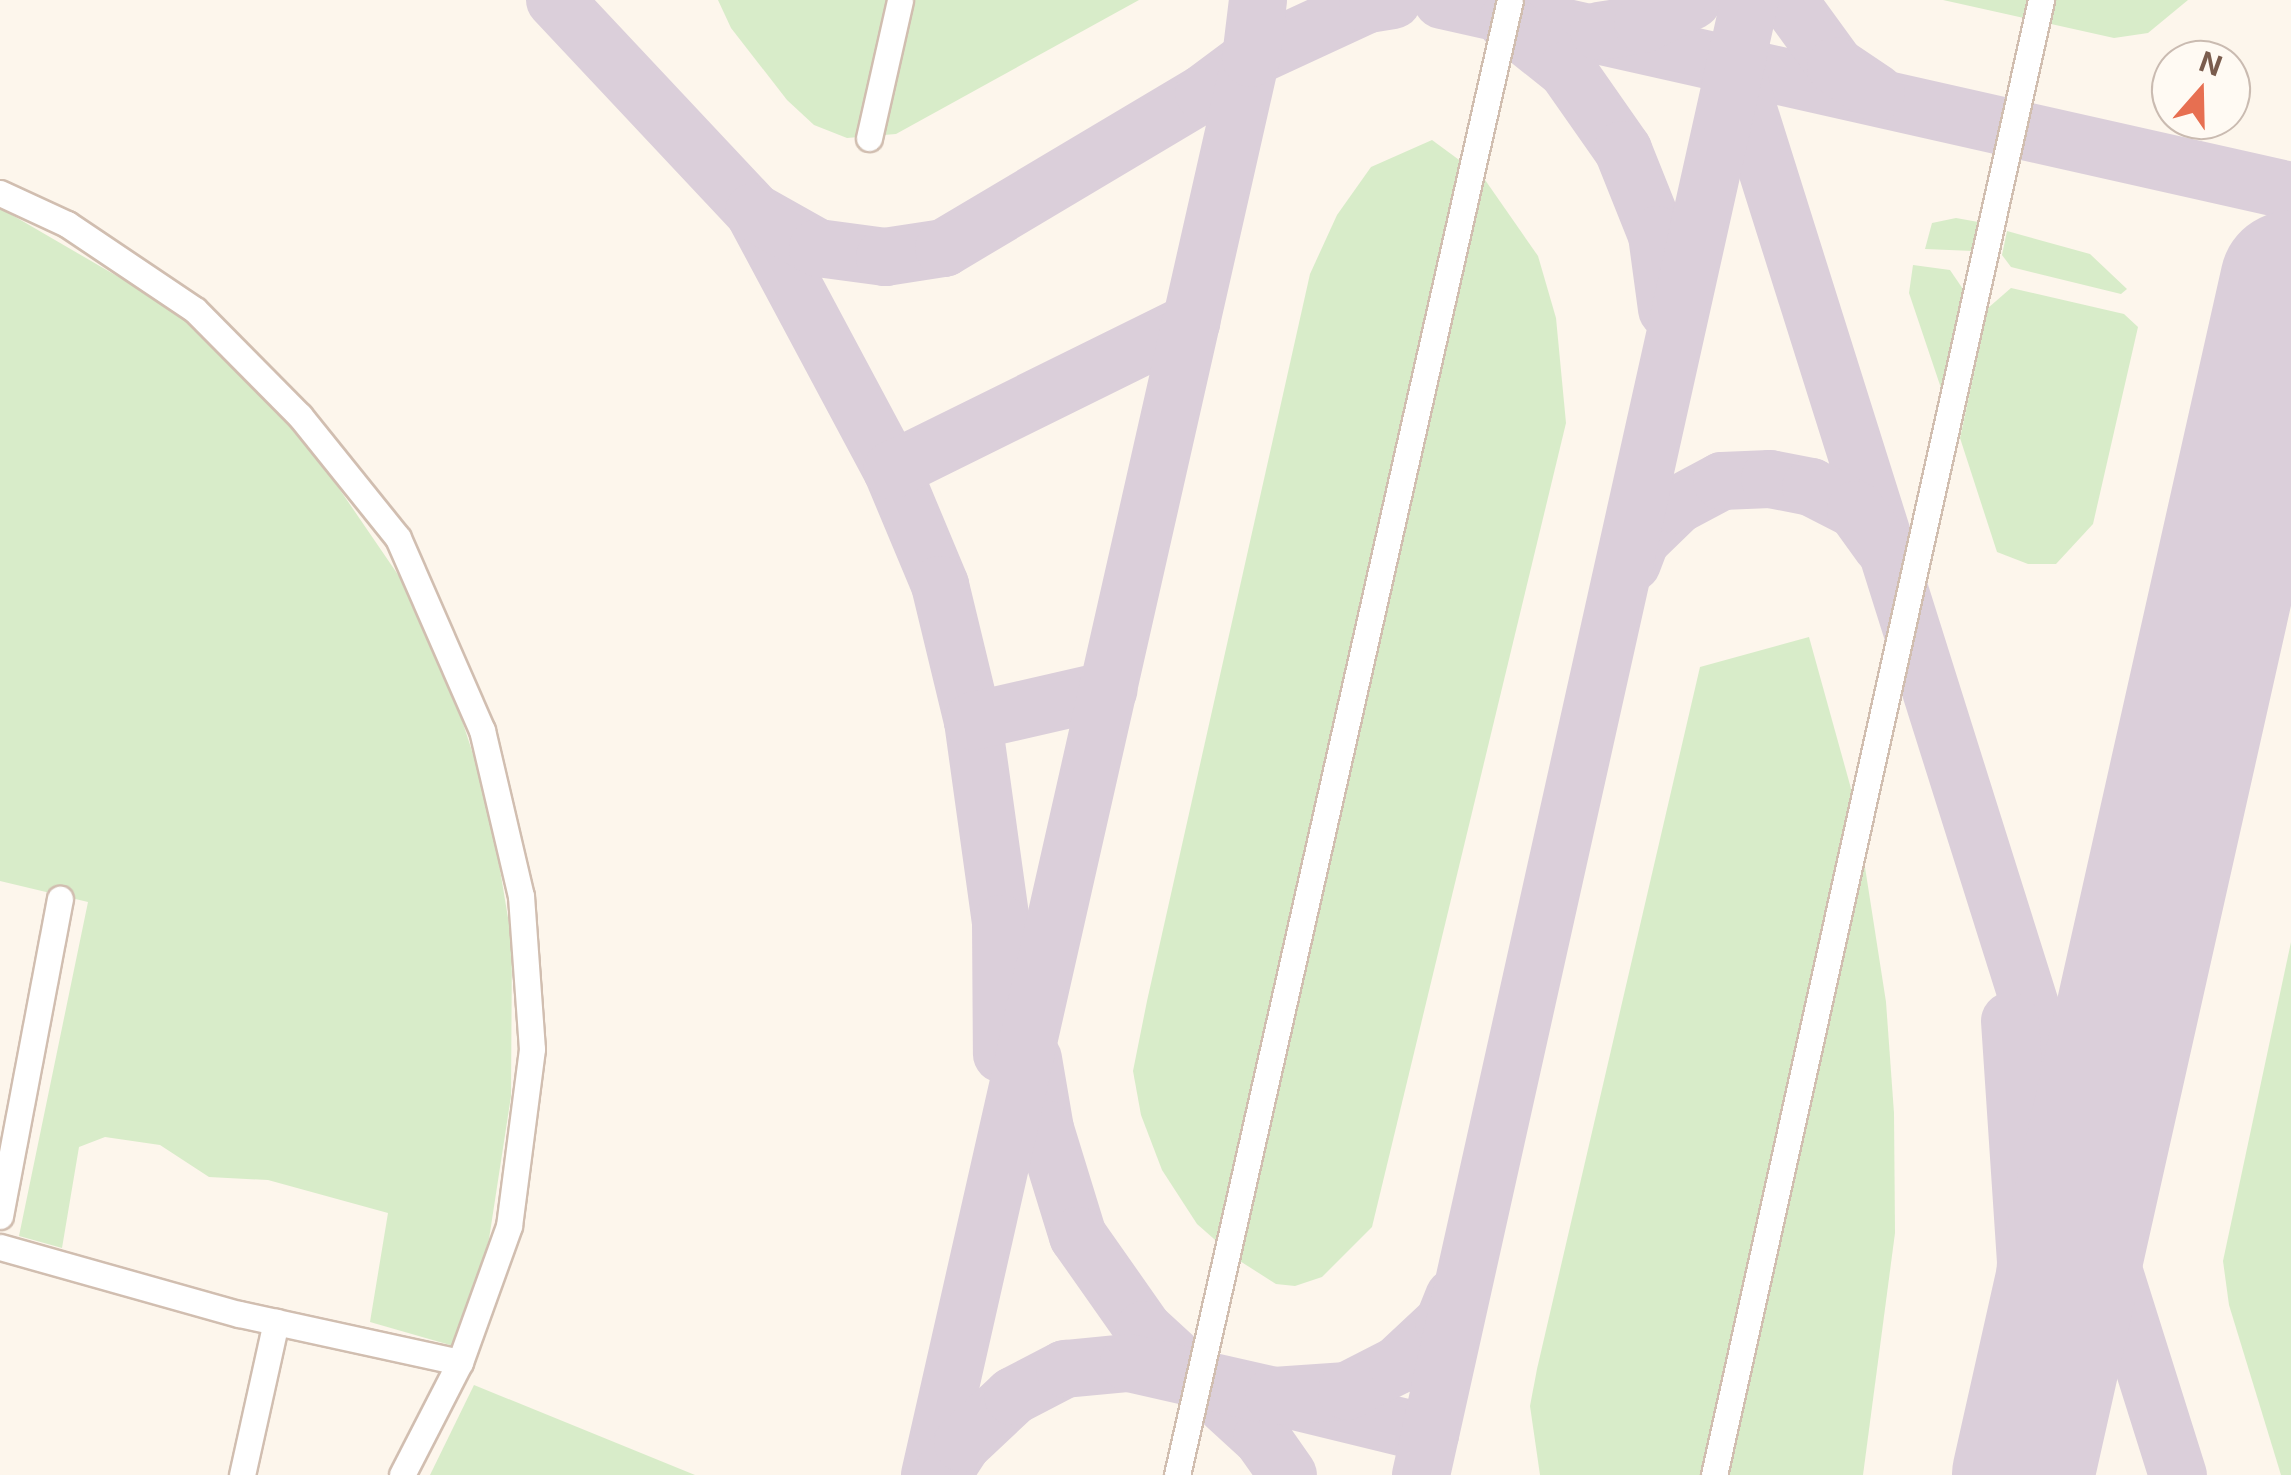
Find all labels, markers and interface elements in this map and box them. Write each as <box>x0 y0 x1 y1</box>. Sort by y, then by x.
north arrow <box>2151 40 2251 140</box>
text: N <box>2195 44 2226 83</box>

